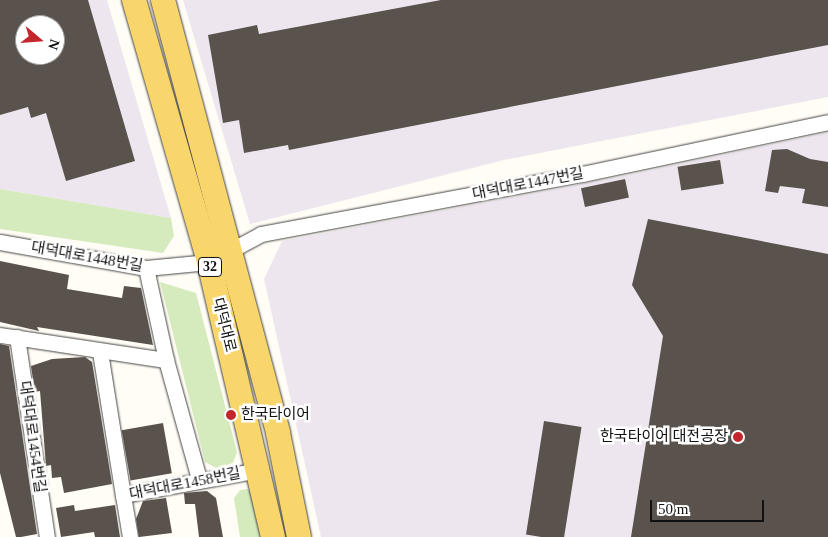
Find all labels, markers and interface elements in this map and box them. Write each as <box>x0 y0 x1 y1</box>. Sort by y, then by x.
north arrow <box>15 15 65 65</box>
text: N <box>45 37 62 52</box>
street label: 대덕대로1447번길 <box>471 164 585 204</box>
street label: 대덕대로1448번길 <box>30 238 144 276</box>
road number: 32 <box>198 256 222 278</box>
street label: 대덕대로 <box>209 296 239 354</box>
street label: 대덕대로1454번길 <box>15 380 49 494</box>
place label: 한국타이어 <box>241 406 310 424</box>
marker: 한국타이어 <box>225 409 237 421</box>
place label: 한국타이어 대전공장 <box>600 428 728 446</box>
marker: 한국타이어 대전공장 <box>732 431 744 443</box>
street label: 대덕대로1458번길 <box>128 464 242 504</box>
scale bar <box>653 490 767 522</box>
text: 50 m <box>658 501 688 517</box>

